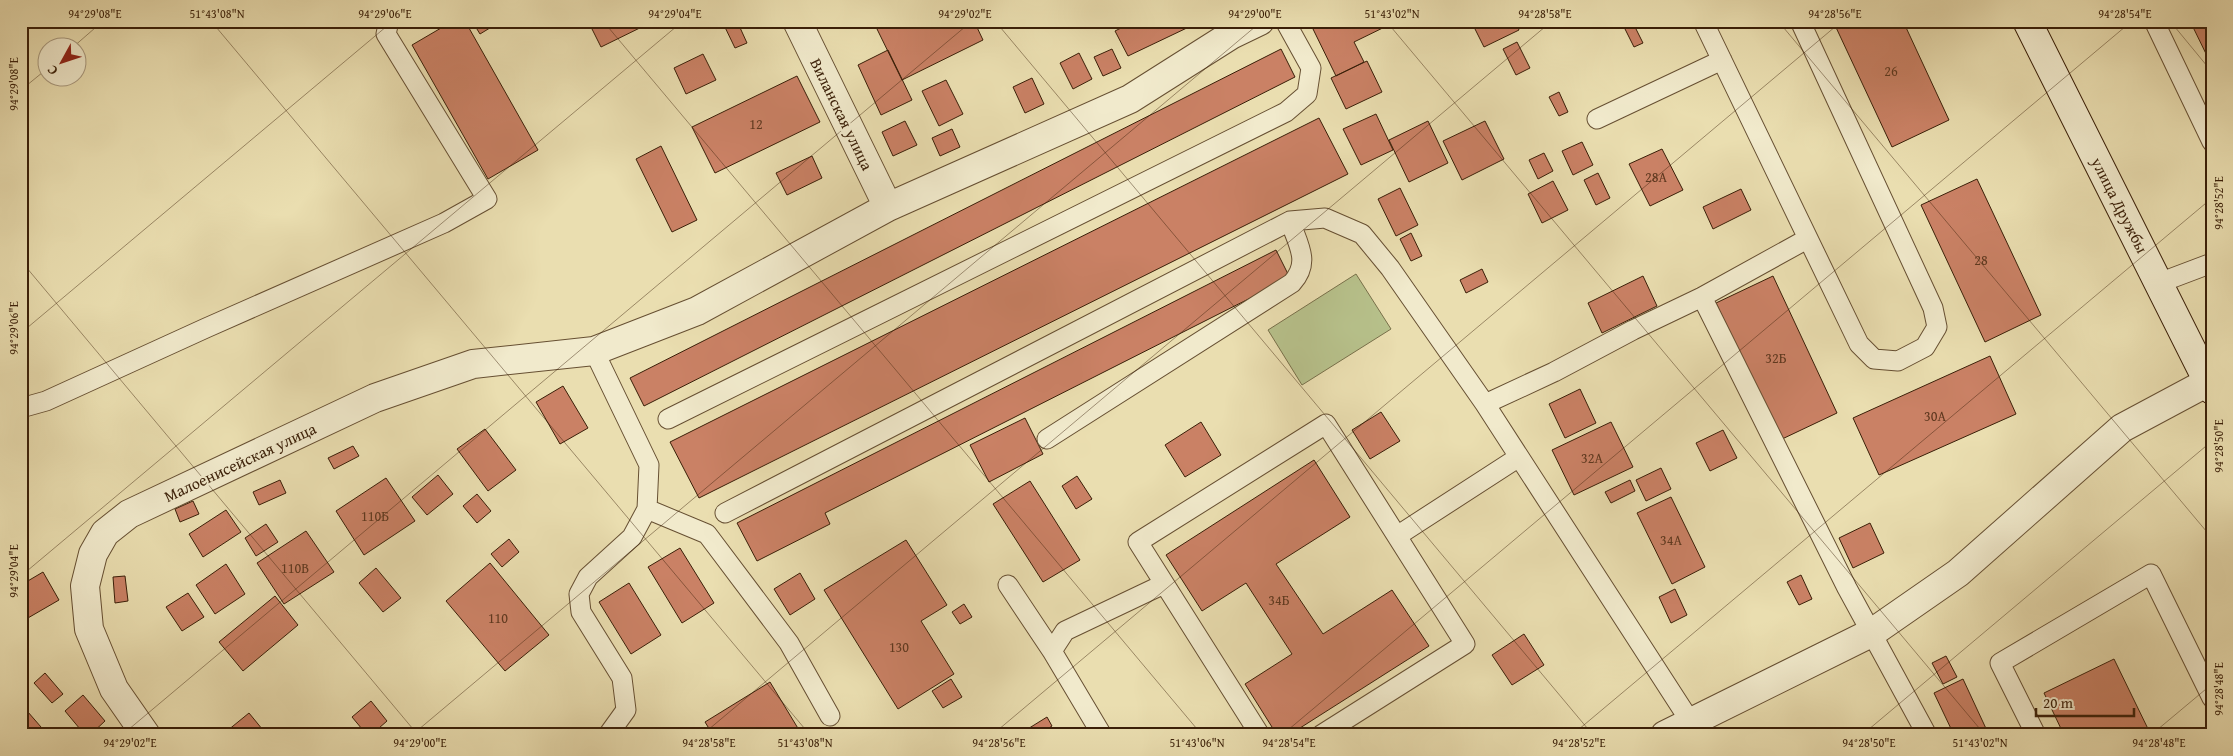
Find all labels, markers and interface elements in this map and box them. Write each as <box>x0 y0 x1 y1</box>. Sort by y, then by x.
text: 94°29'08"E <box>68 5 122 22</box>
text: 51°43'08"N <box>189 5 245 22</box>
text: 94°29'06"E <box>358 5 412 22</box>
text: 94°29'04"E <box>648 5 702 22</box>
text: 94°29'02"E <box>938 5 992 22</box>
text: 94°29'00"E <box>1228 5 1282 22</box>
text: 51°43'02"N <box>1364 5 1420 22</box>
text: 94°28'58"E <box>1518 5 1572 22</box>
text: 94°28'56"E <box>1808 5 1862 22</box>
text: 94°28'54"E <box>2098 5 2152 22</box>
north arrow <box>38 38 88 88</box>
street label: Виланская улица <box>804 54 880 175</box>
text: 94°29'08"E <box>5 57 22 111</box>
text: С <box>42 61 62 80</box>
house number: 26 <box>1884 61 1898 81</box>
house number: 12 <box>749 114 763 134</box>
street label: улица Дружбы <box>2085 152 2154 257</box>
house number: 28А <box>1645 167 1667 187</box>
text: 94°28'52"E <box>2210 176 2227 230</box>
house number: 28 <box>1974 250 1988 270</box>
text: 94°29'06"E <box>5 301 22 355</box>
house number: 32Б <box>1765 348 1787 368</box>
house number: 30А <box>1924 406 1946 426</box>
street label: Малоенисейская улица <box>160 416 320 508</box>
text: 94°28'50"E <box>2210 419 2227 473</box>
house number: 32А <box>1581 448 1603 468</box>
house number: 110Б <box>361 506 389 526</box>
house number: 34А <box>1660 530 1682 550</box>
text: 94°29'04"E <box>5 544 22 598</box>
house number: 110В <box>281 558 309 578</box>
house number: 34Б <box>1268 590 1290 610</box>
house number: 110 <box>488 608 508 628</box>
house number: 130 <box>889 637 909 657</box>
text: 94°28'48"E <box>2210 662 2227 716</box>
scale bar <box>2036 686 2133 718</box>
text: 20 m <box>2043 692 2074 713</box>
text: 94°29'02"E <box>103 734 157 751</box>
text: 94°29'00"E <box>393 734 447 751</box>
text: 94°28'58"E <box>682 734 736 751</box>
text: 51°43'08"N <box>777 734 833 751</box>
text: 94°28'56"E <box>972 734 1026 751</box>
text: 51°43'06"N <box>1169 734 1225 751</box>
text: 94°28'54"E <box>1262 734 1316 751</box>
text: 94°28'52"E <box>1552 734 1606 751</box>
text: 94°28'50"E <box>1842 734 1896 751</box>
text: 51°43'02"N <box>1952 734 2008 751</box>
text: 94°28'48"E <box>2132 734 2186 751</box>

